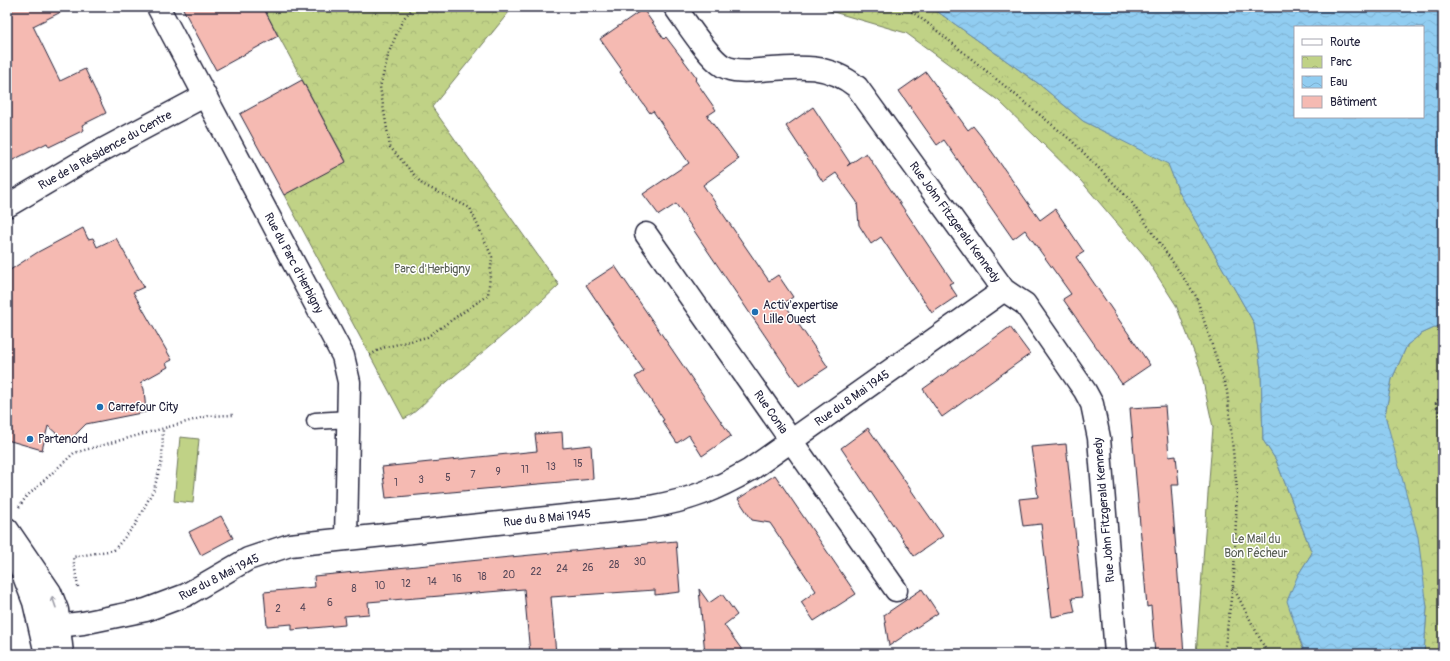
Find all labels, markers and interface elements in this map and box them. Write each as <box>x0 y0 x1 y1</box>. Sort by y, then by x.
legend <box>1294 26 1424 118</box>
text: Route <box>1330 35 1360 50</box>
text: Parc <box>1330 55 1352 70</box>
text: Eau <box>1330 75 1348 90</box>
text: Bâtiment <box>1330 95 1377 110</box>
street label: Rue de la Résidence du Centre <box>36 107 175 193</box>
street label: Rue John Fitzgerald Kennedy <box>906 159 1003 286</box>
street label: Rue du Parc d'Herbigny <box>261 210 326 316</box>
park label: Parc d'Herbigny <box>394 262 470 277</box>
place label: Activ'expertise Lille Ouest <box>763 298 838 327</box>
marker: Activ'expertise Lille Ouest <box>750 307 760 317</box>
street label: Rue du 8 Mai 1945 <box>812 367 893 430</box>
street label: Rue Conia <box>750 388 791 437</box>
place label: Carrefour City <box>108 400 178 415</box>
marker: Carrefour City <box>95 402 105 412</box>
place label: Partenord <box>38 432 88 447</box>
marker: Partenord <box>25 434 35 444</box>
street label: Rue John Fitzgerald Kennedy <box>1091 437 1118 583</box>
house number: 15 <box>573 458 583 470</box>
house number: 13 <box>546 461 556 473</box>
house number: 11 <box>521 464 529 476</box>
house number: 9 <box>495 466 501 478</box>
house number: 7 <box>470 469 476 481</box>
house number: 5 <box>445 472 451 484</box>
house number: 3 <box>418 474 424 486</box>
house number: 1 <box>394 477 398 489</box>
street label: Rue du 8 Mai 1945 <box>503 506 592 531</box>
park label: Le Mail du Bon Pêcheur <box>1224 532 1288 561</box>
street label: Rue du 8 Mai 1945 <box>177 551 262 604</box>
house number: 30 <box>634 556 646 568</box>
house number: 28 <box>609 559 619 571</box>
house number: 26 <box>582 562 594 574</box>
house number: 24 <box>556 563 568 575</box>
house number: 22 <box>530 566 542 578</box>
house number: 20 <box>503 569 515 581</box>
house number: 18 <box>478 571 486 583</box>
house number: 16 <box>452 573 462 585</box>
house number: 14 <box>427 576 437 588</box>
house number: 12 <box>401 578 411 590</box>
house number: 10 <box>375 580 386 592</box>
house number: 8 <box>351 583 357 595</box>
one-way arrow <box>49 596 57 608</box>
house number: 6 <box>327 597 333 609</box>
house number: 4 <box>300 602 306 614</box>
house number: 2 <box>275 603 281 615</box>

